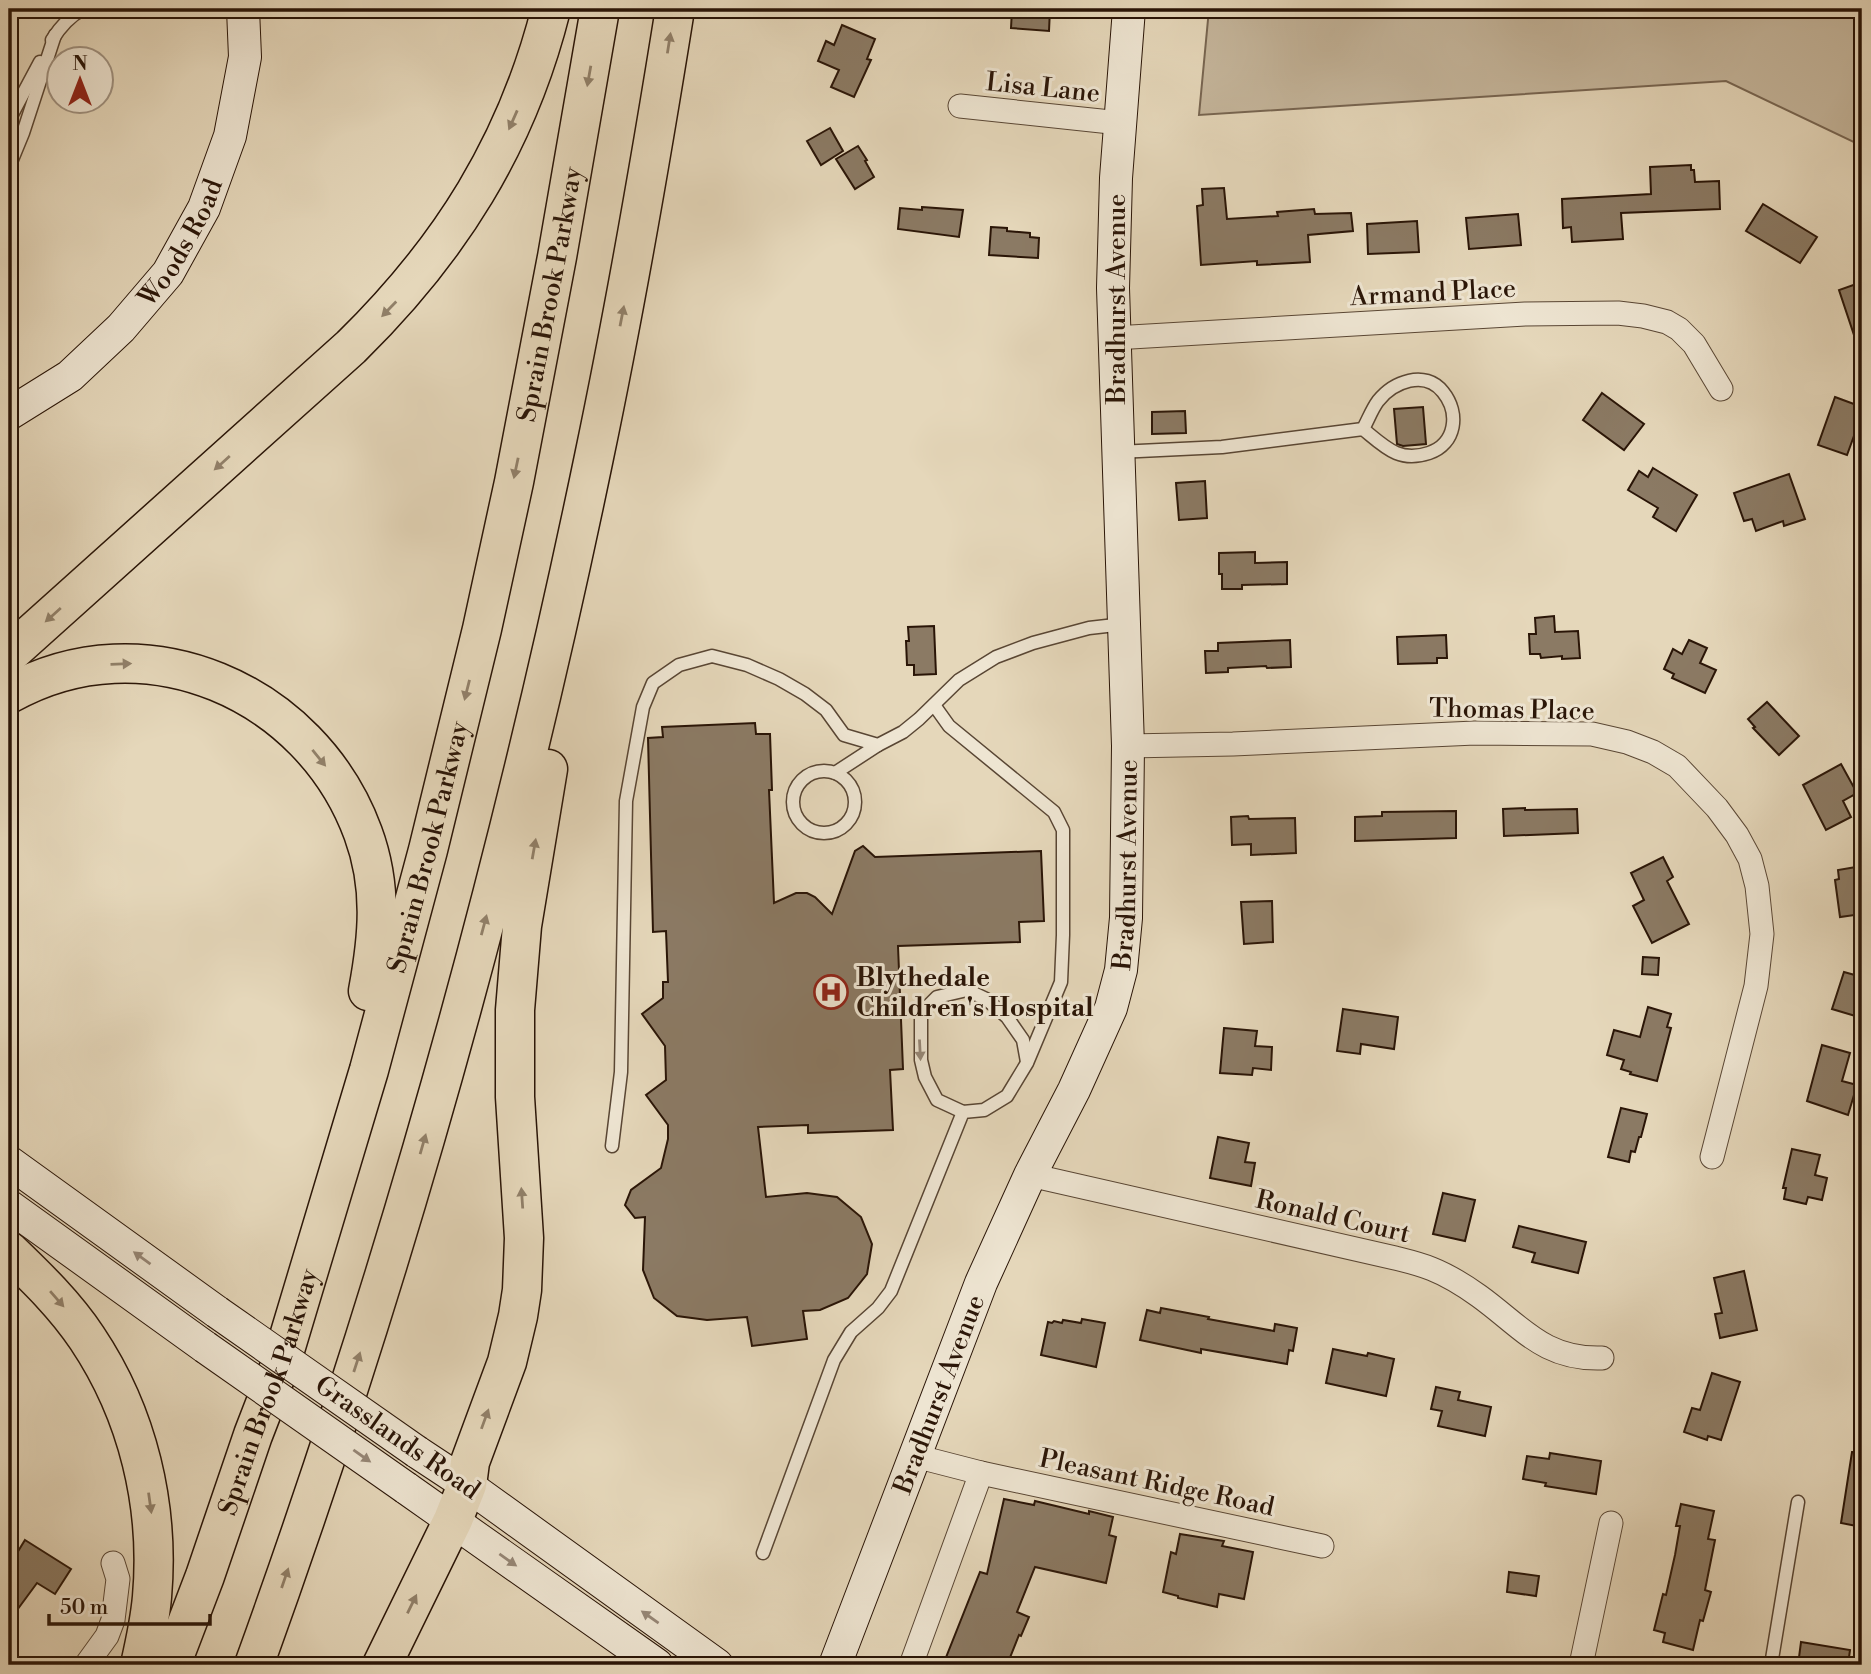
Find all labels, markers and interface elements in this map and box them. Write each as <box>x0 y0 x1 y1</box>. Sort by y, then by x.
one-way arrow <box>664 32 675 54</box>
north arrow <box>46 46 116 116</box>
text: N <box>72 52 88 76</box>
one-way arrow <box>583 65 594 87</box>
street label: Lisa Lane <box>984 66 1102 110</box>
one-way arrow <box>508 109 519 130</box>
street label: Sprain Brook Parkway <box>511 164 589 425</box>
street label: Woods Road <box>131 175 230 314</box>
street label: Bradhurst Avenue <box>1101 194 1133 405</box>
street label: Armand Place <box>1348 273 1517 313</box>
one-way arrow <box>381 300 397 318</box>
one-way arrow <box>617 305 628 327</box>
one-way arrow <box>213 455 231 471</box>
one-way arrow <box>511 457 522 479</box>
one-way arrow <box>44 607 61 622</box>
one-way arrow <box>110 659 132 670</box>
one-way arrow <box>461 680 472 702</box>
street label: Thomas Place <box>1429 693 1595 727</box>
street label: Sprain Brook Parkway <box>381 718 476 977</box>
one-way arrow <box>312 748 327 766</box>
street label: Bradhurst Avenue <box>1106 759 1145 973</box>
one-way arrow <box>529 838 540 860</box>
one-way arrow <box>479 914 490 936</box>
place label: Blythedale Children's Hospital <box>856 962 1094 1024</box>
hospital icon: Blythedale Children's Hospital <box>812 973 850 1011</box>
one-way arrow <box>915 1040 926 1062</box>
one-way arrow <box>419 1133 429 1154</box>
street label: Ronald Court <box>1253 1184 1413 1250</box>
one-way arrow <box>516 1186 527 1208</box>
one-way arrow <box>133 1251 151 1265</box>
street label: Sprain Brook Parkway <box>212 1265 326 1520</box>
street label: Bradhurst Avenue <box>887 1290 992 1500</box>
one-way arrow <box>48 1291 64 1308</box>
one-way arrow <box>352 1351 362 1372</box>
street label: Grasslands Road <box>309 1369 486 1507</box>
one-way arrow <box>480 1409 491 1430</box>
street label: Pleasant Ridge Road <box>1036 1442 1278 1524</box>
one-way arrow <box>353 1449 371 1463</box>
one-way arrow <box>144 1492 155 1514</box>
one-way arrow <box>499 1553 517 1567</box>
one-way arrow <box>280 1567 291 1588</box>
scale bar <box>49 1583 210 1627</box>
one-way arrow <box>406 1594 418 1614</box>
text: 50 m <box>60 1595 108 1621</box>
one-way arrow <box>641 1610 659 1624</box>

